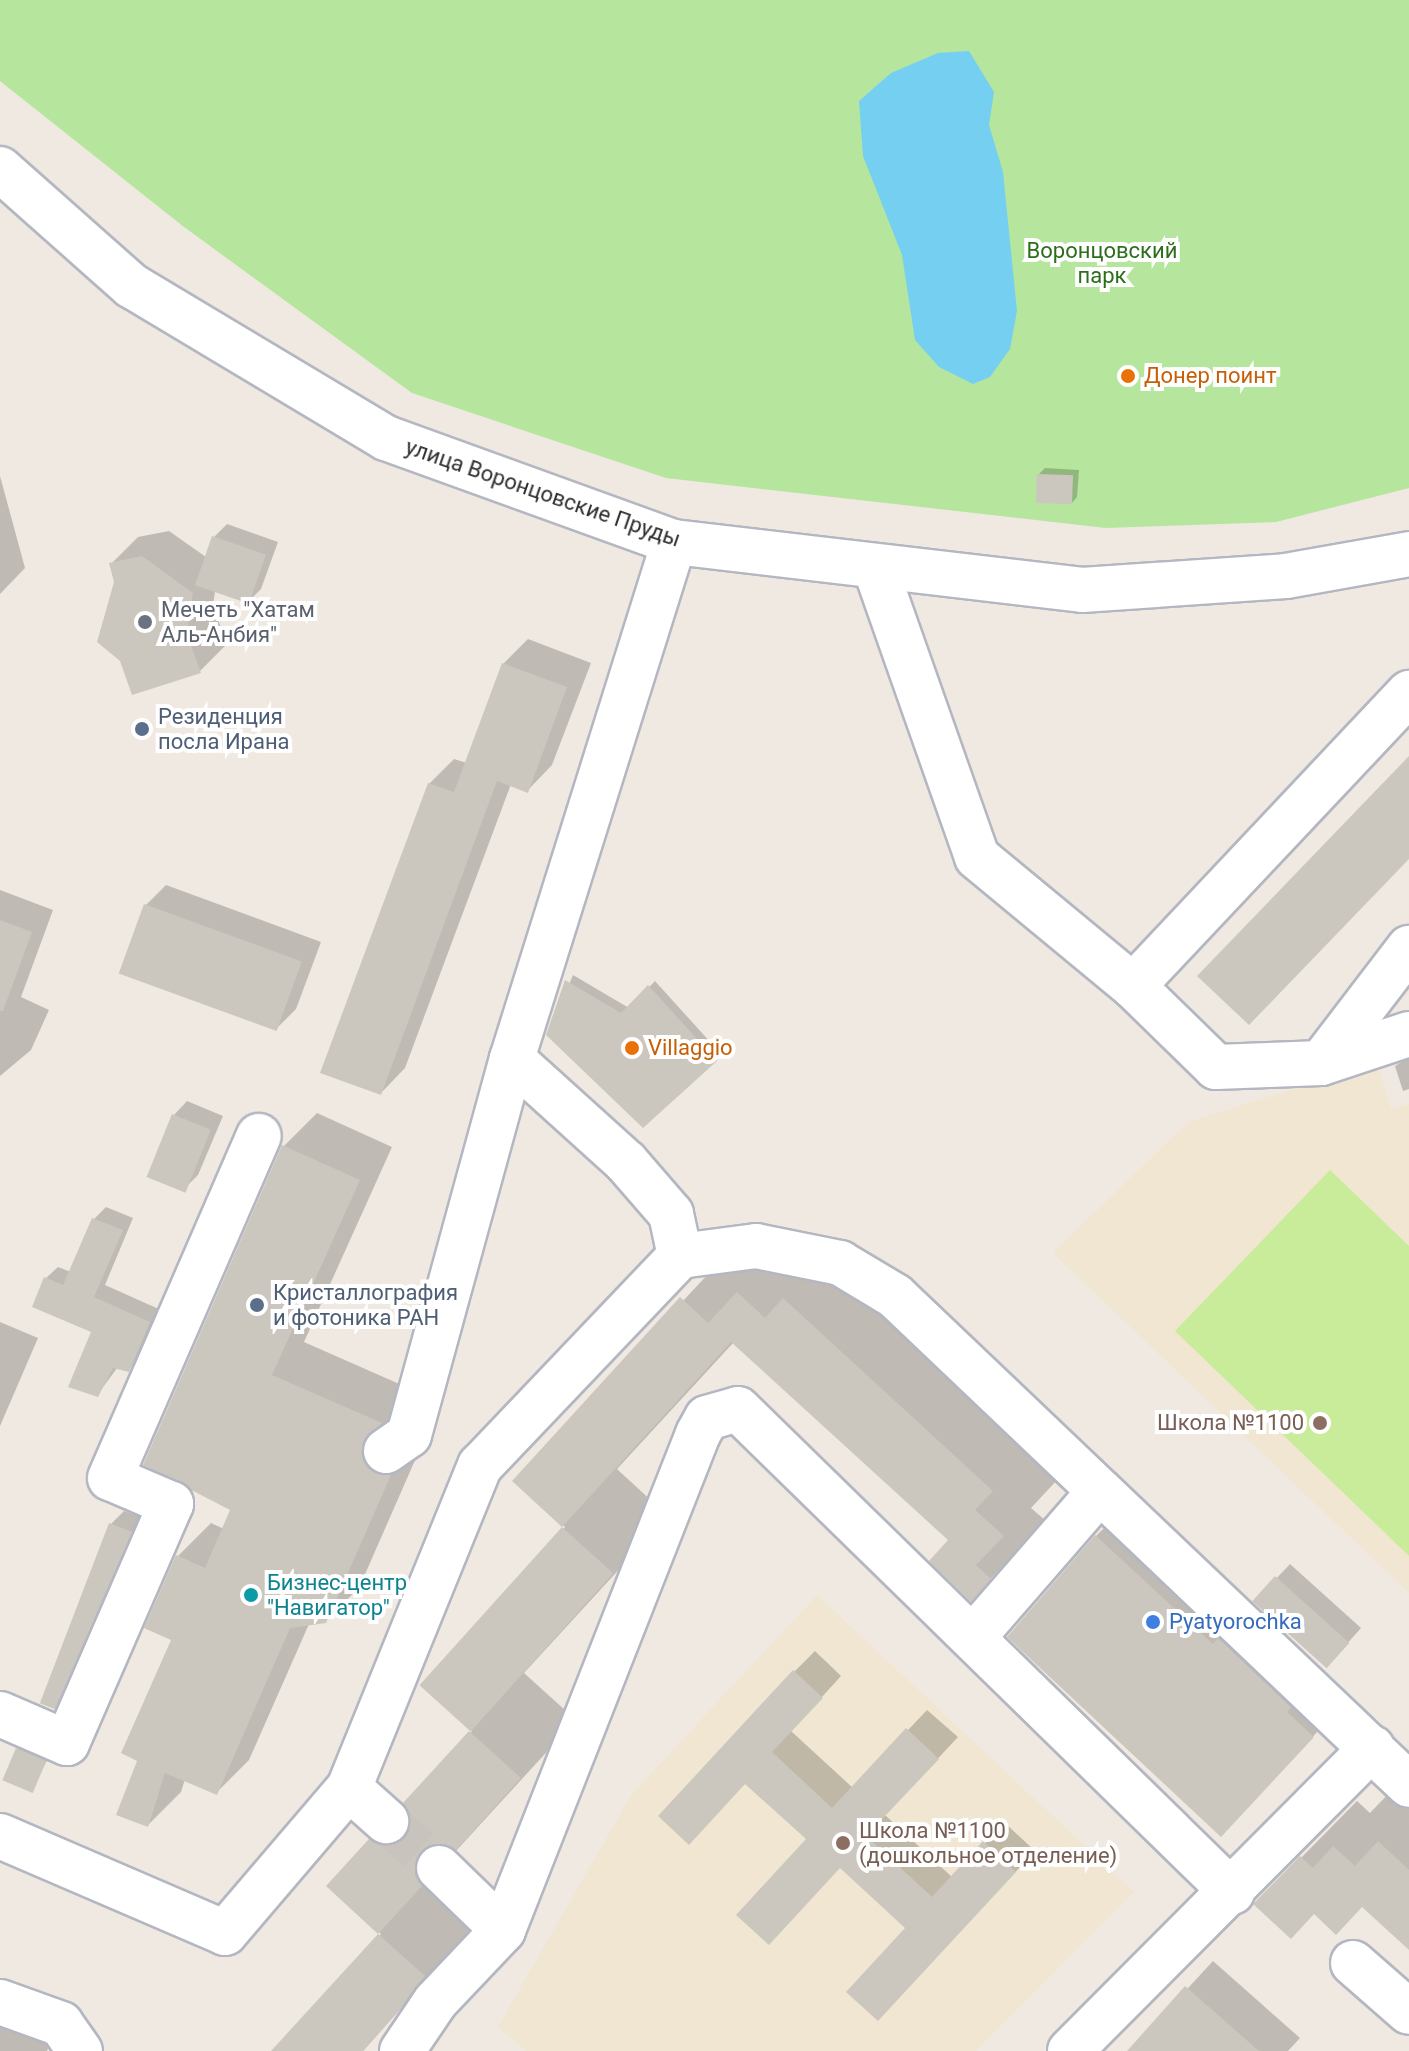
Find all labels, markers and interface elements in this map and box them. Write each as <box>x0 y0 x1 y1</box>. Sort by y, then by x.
park label: Воронцовский парк <box>1027 237 1177 288</box>
place label: Донер поинт <box>1144 363 1276 389</box>
marker: Донер поинт <box>1119 367 1137 385</box>
street label: улица Воронцовские Пруды <box>402 433 684 553</box>
place label: Мечеть "Хатам Аль-Анбия" <box>161 596 315 648</box>
marker: Мечеть "Хатам Аль-Анбия" <box>136 613 154 631</box>
place label: Резиденция посла Ирана <box>158 703 290 754</box>
marker: Резиденция посла Ирана <box>133 720 151 738</box>
place label: Villaggio <box>648 1035 733 1061</box>
marker: Villaggio <box>623 1039 641 1057</box>
place label: Кристаллография и фотоника РАН <box>273 1279 458 1330</box>
marker: Кристаллография и фотоника РАН <box>248 1296 266 1314</box>
place label: Школа №1100 <box>1157 1410 1304 1436</box>
marker: Школа №1100 <box>1311 1414 1329 1432</box>
place label: Бизнеc-центр "Навигатор" <box>267 1569 407 1620</box>
marker: Бизнеc-центр "Навигатор" <box>242 1586 260 1604</box>
place label: Pyatyorochka <box>1169 1609 1302 1635</box>
marker: Pyatyorochka <box>1144 1613 1162 1631</box>
place label: Школа №1100 (дошкольное отделение) <box>859 1817 1117 1868</box>
marker: Школа №1100 (дошкольное отделение) <box>834 1834 852 1852</box>

